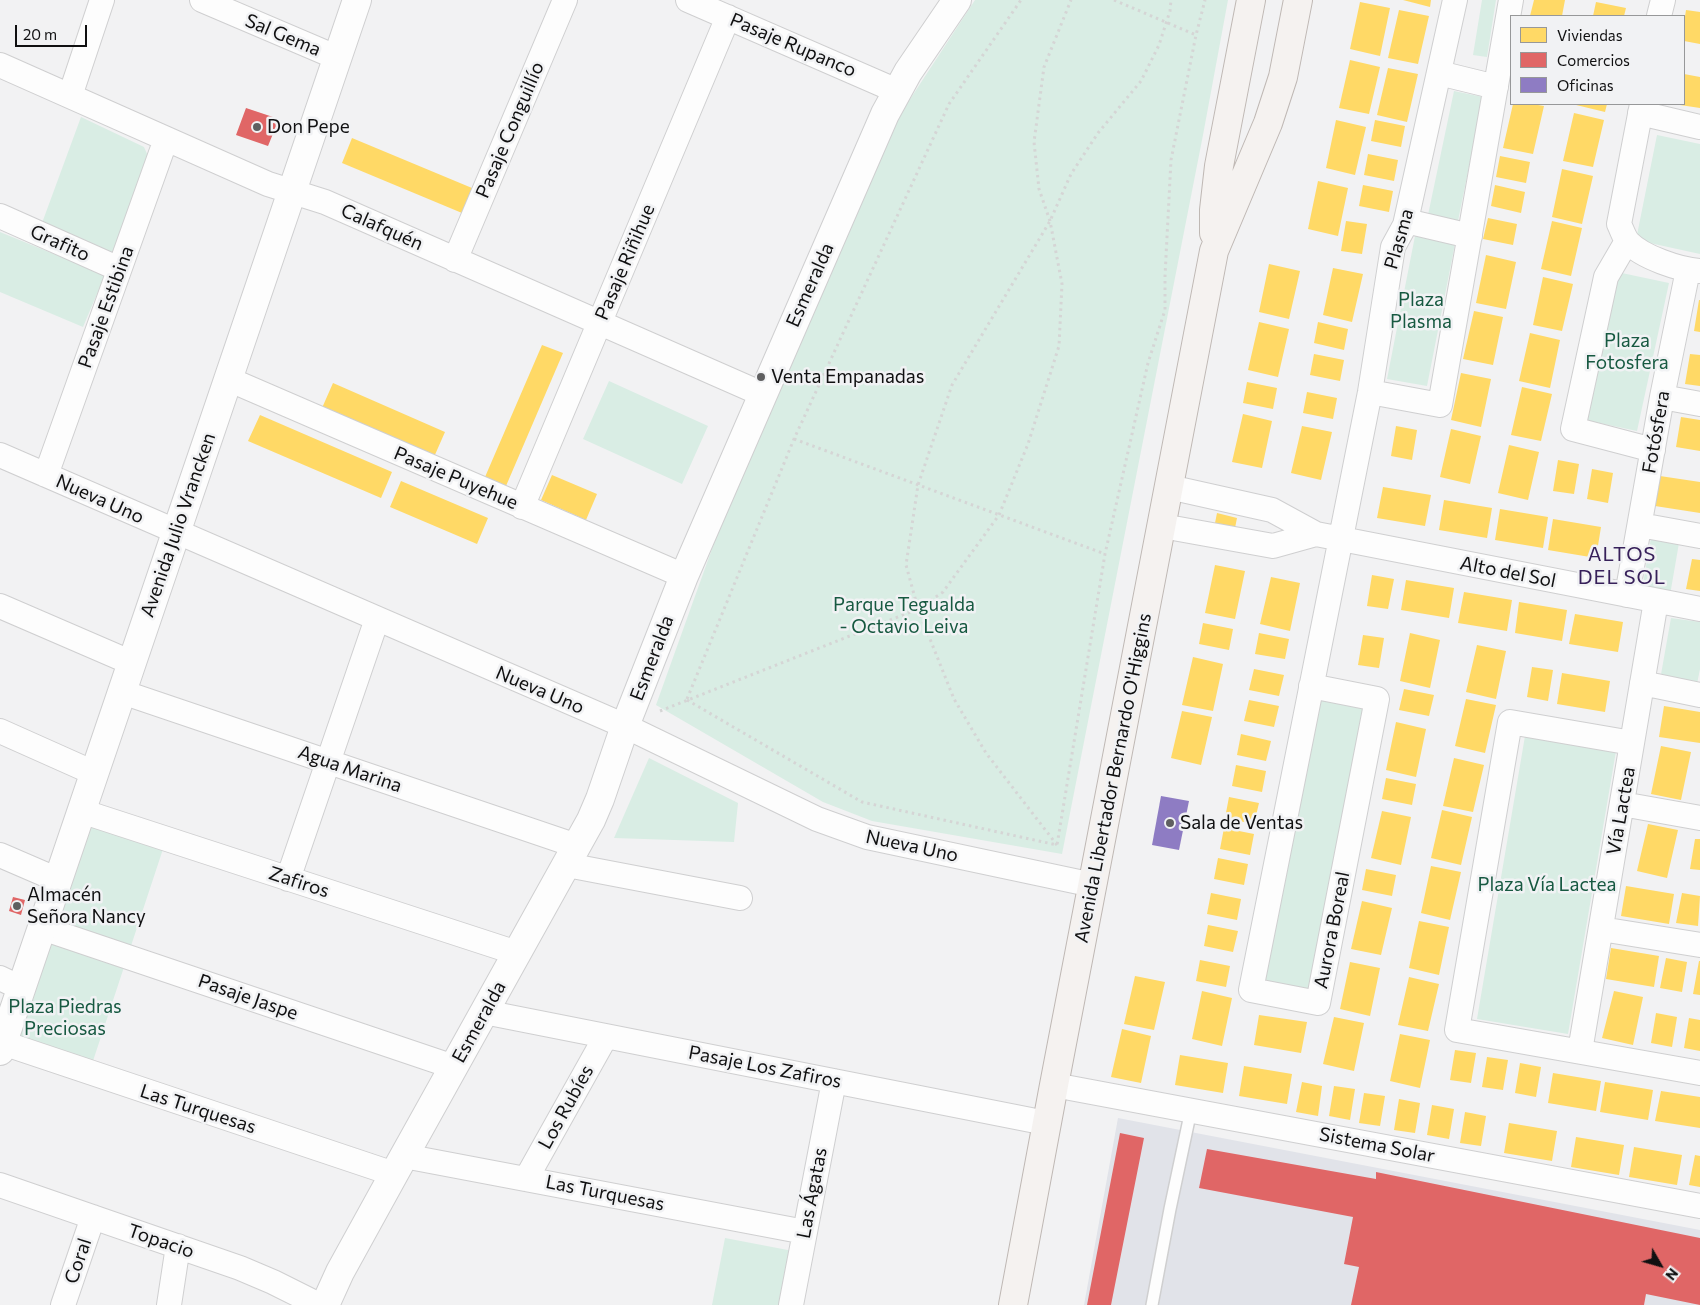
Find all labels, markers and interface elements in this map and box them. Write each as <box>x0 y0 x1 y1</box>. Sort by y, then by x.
street label: Pasaje Rupanco <box>726 8 860 82</box>
street label: Sal Gema <box>242 9 324 61</box>
scale bar <box>18 15 90 47</box>
legend <box>1510 15 1685 105</box>
text: 20 m <box>23 25 57 43</box>
text: Viviendas <box>1557 26 1623 44</box>
text: Comercios <box>1557 51 1630 69</box>
street label: Pasaje Conguillío <box>471 58 549 202</box>
text: Oficinas <box>1557 76 1614 94</box>
place label: Don Pepe <box>267 116 350 138</box>
marker: Don Pepe <box>251 121 263 133</box>
street label: Calafquén <box>337 199 427 255</box>
street label: Pasaje Riñihue <box>590 201 660 323</box>
street label: Plasma <box>1380 206 1418 272</box>
street label: Grafito <box>27 220 93 266</box>
street label: Esmeralda <box>781 239 839 331</box>
street label: Pasaje Estibina <box>73 243 139 371</box>
park label: Plaza Plasma <box>1390 289 1452 333</box>
park label: Plaza Fotosfera <box>1585 330 1669 374</box>
place label: Venta Empanadas <box>771 366 924 388</box>
marker: Venta Empanadas <box>755 371 767 383</box>
street label: Fotósfera <box>1638 389 1674 475</box>
street label: Avenida Julio Vrancken <box>136 430 220 620</box>
street label: Pasaje Puyehue <box>391 442 521 514</box>
street label: Nueva Uno <box>52 469 148 529</box>
district label: ALTOS DEL SOL <box>1577 542 1667 589</box>
street label: Alto del Sol <box>1458 552 1558 592</box>
park label: Parque Tegualda - Octavio Leiva <box>833 594 975 638</box>
street label: Avenida Libertador Bernardo O'Higgins <box>1070 611 1156 945</box>
street label: Esmeralda <box>625 612 679 704</box>
street label: Nueva Uno <box>492 661 588 719</box>
street label: Agua Marina <box>295 741 405 797</box>
street label: Vía Lactea <box>1602 765 1640 857</box>
place label: Sala de Ventas <box>1180 812 1303 834</box>
marker: Sala de Ventas <box>1164 817 1176 829</box>
street label: Nueva Uno <box>864 825 960 867</box>
street label: Zafiros <box>266 862 332 902</box>
street label: Aurora Boreal <box>1309 870 1355 990</box>
park label: Plaza Vía Lactea <box>1478 874 1616 896</box>
place label: Almacén Señora Nancy <box>27 884 146 928</box>
marker: Almacén Señora Nancy <box>11 900 23 912</box>
street label: Pasaje Jaspe <box>195 969 301 1025</box>
street label: Esmeralda <box>447 977 511 1067</box>
park label: Plaza Piedras Preciosas <box>8 996 122 1040</box>
street label: Pasaje Los Zafiros <box>687 1041 843 1093</box>
street label: Los Rubíes <box>534 1061 598 1153</box>
street label: Las Turquesas <box>137 1080 259 1138</box>
street label: Sistema Solar <box>1317 1123 1437 1167</box>
street label: Las Ágatas <box>792 1146 832 1240</box>
street label: Las Turquesas <box>544 1170 666 1216</box>
street label: Topacio <box>125 1219 197 1263</box>
street label: Coral <box>60 1235 96 1287</box>
north arrow <box>1635 1240 1685 1290</box>
text: N <box>1662 1265 1682 1284</box>

